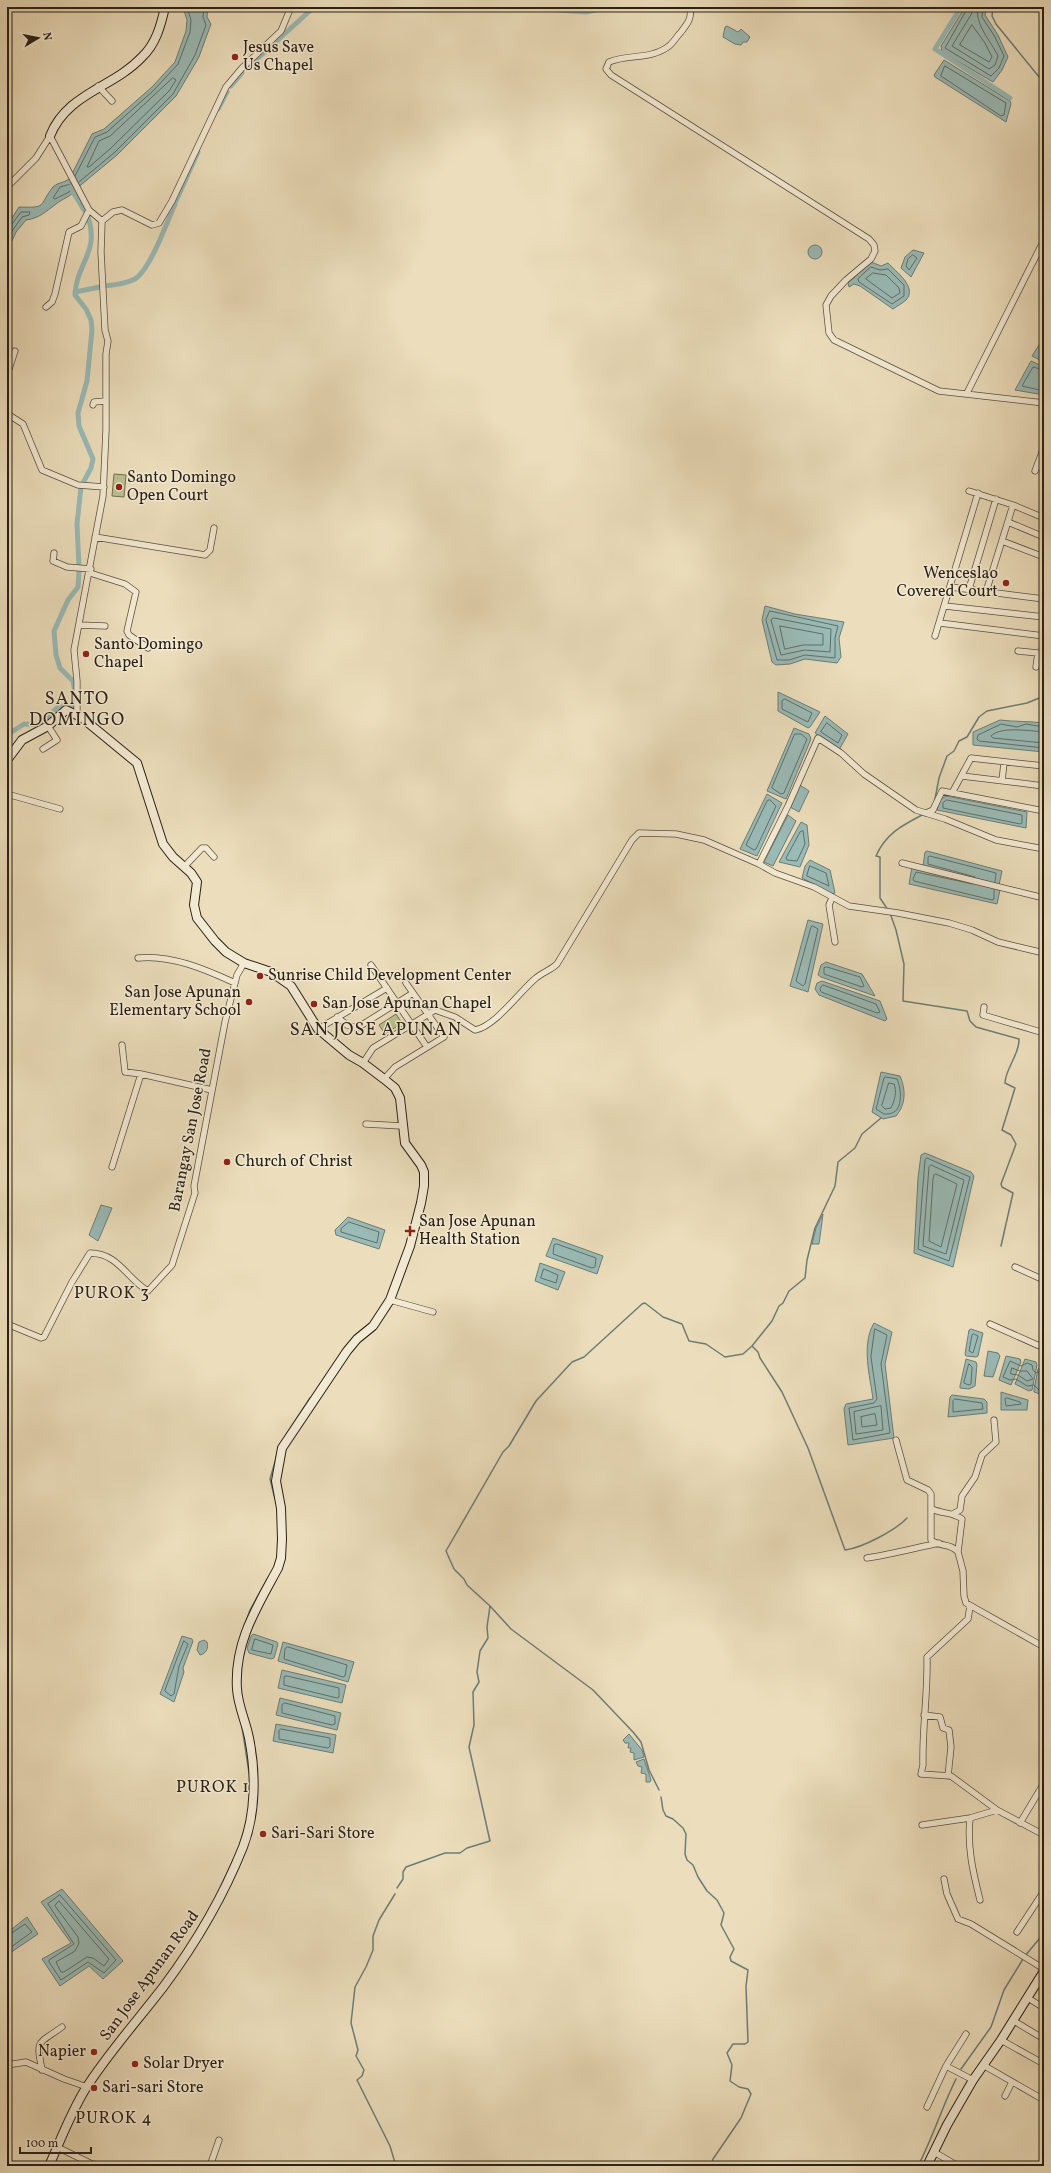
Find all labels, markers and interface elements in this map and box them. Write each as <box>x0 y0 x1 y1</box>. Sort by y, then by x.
north arrow <box>18 18 58 58</box>
text: N <box>38 31 54 42</box>
place label: Jesus Save Us Chapel <box>243 37 314 77</box>
marker: Jesus Save Us Chapel <box>230 52 240 62</box>
place label: Santo Domingo Open Court <box>127 467 236 507</box>
marker: Santo Domingo Open Court <box>114 482 124 492</box>
place label: Wenceslao Covered Court <box>897 563 998 603</box>
marker: Wenceslao Covered Court <box>1001 578 1011 588</box>
place label: Santo Domingo Chapel <box>94 634 203 674</box>
marker: Santo Domingo Chapel <box>81 649 91 659</box>
district label: SANTO DOMINGO <box>29 687 125 733</box>
place label: Sunrise Child Development Center <box>268 965 512 987</box>
marker: Sunrise Child Development Center <box>255 971 265 981</box>
place label: San Jose Apunan Elementary School <box>109 982 241 1022</box>
place label: San Jose Apunan Chapel <box>322 993 492 1015</box>
marker: San Jose Apunan Elementary School <box>244 997 254 1007</box>
marker: San Jose Apunan Chapel <box>309 999 319 1009</box>
district label: SAN JOSE APUNAN <box>290 1018 462 1043</box>
street label: Barangay San Jose Road <box>164 1046 218 1214</box>
place label: Church of Christ <box>235 1151 353 1173</box>
marker: Church of Christ <box>222 1157 232 1167</box>
place label: San Jose Apunan Health Station <box>419 1211 536 1251</box>
marker: San Jose Apunan Health Station <box>404 1225 416 1237</box>
district label: PUROK 3 <box>74 1282 150 1305</box>
district label: PUROK 1 <box>176 1776 250 1799</box>
place label: Sari-Sari Store <box>271 1823 375 1845</box>
marker: Sari-Sari Store <box>258 1829 268 1839</box>
street label: San Jose Apunan Road <box>95 1906 205 2046</box>
place label: Napier <box>38 2041 86 2063</box>
marker: Napier <box>89 2047 99 2057</box>
place label: Solar Dryer <box>143 2053 224 2075</box>
marker: Solar Dryer <box>130 2059 140 2069</box>
place label: Sari-sari Store <box>102 2077 204 2099</box>
marker: Sari-sari Store <box>89 2083 99 2093</box>
district label: PUROK 4 <box>75 2107 153 2130</box>
scale bar <box>20 2129 91 2155</box>
text: 100 m <box>26 2136 59 2152</box>

